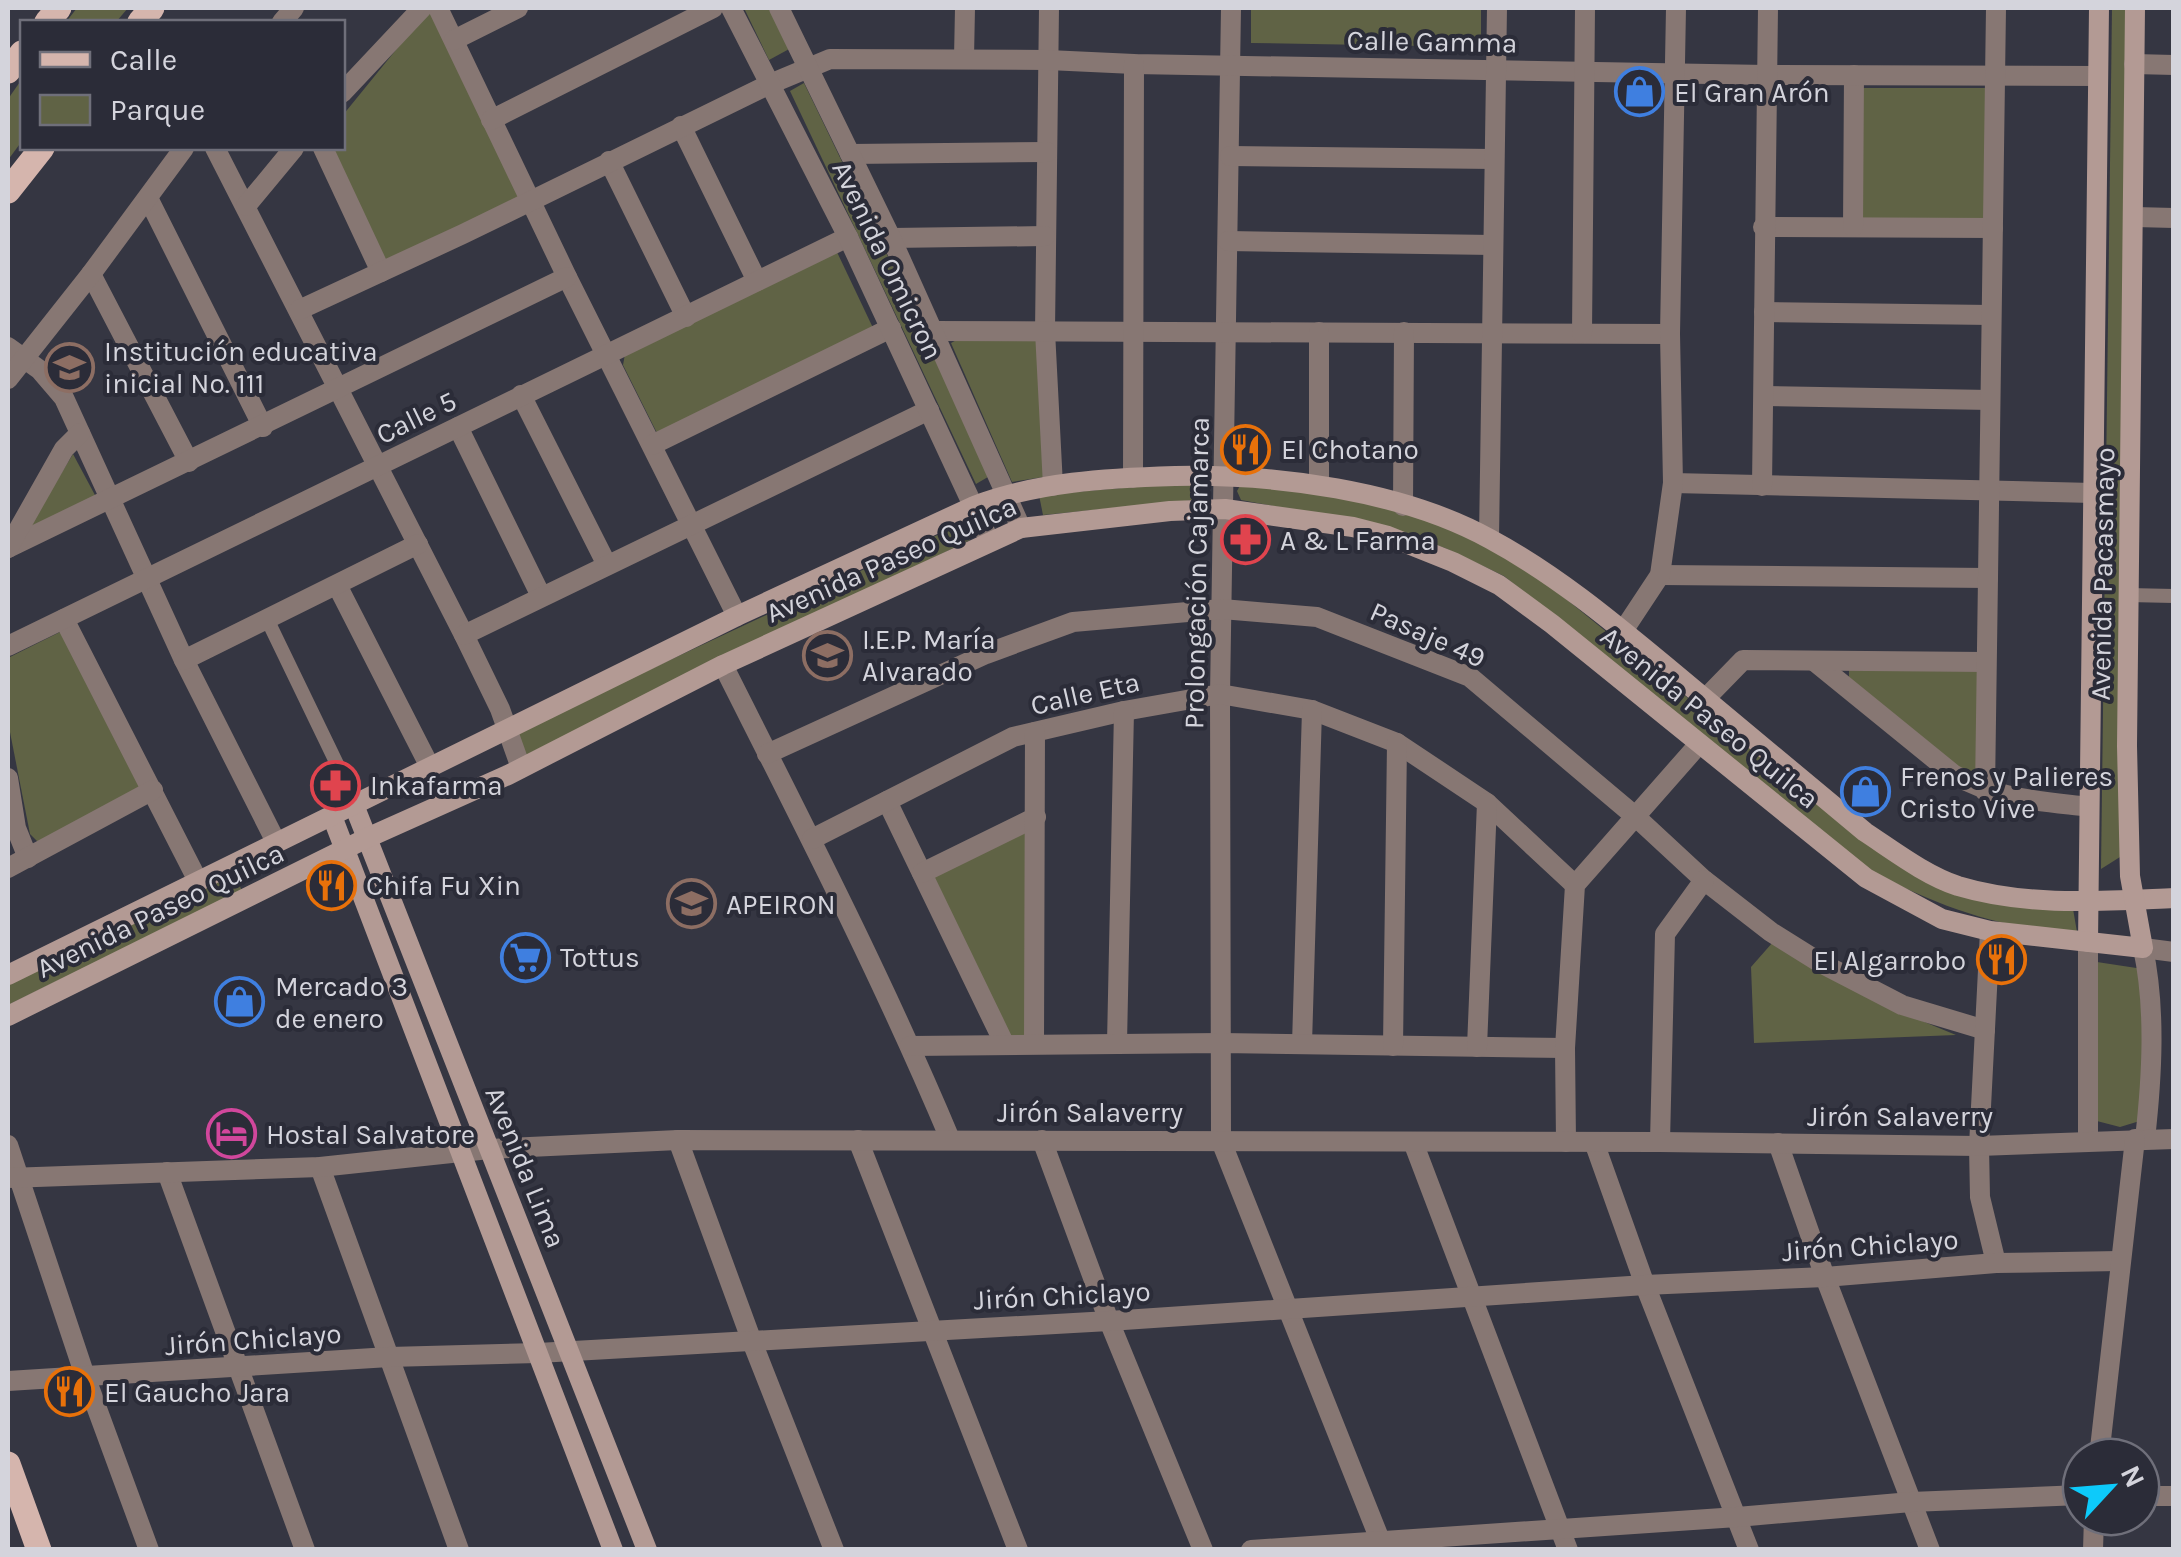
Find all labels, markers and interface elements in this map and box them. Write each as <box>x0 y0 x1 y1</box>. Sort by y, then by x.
legend <box>20 20 345 150</box>
street label: Calle Gamma <box>1346 24 1518 59</box>
text: Calle <box>110 42 177 78</box>
shop icon: El Gran Arón <box>1613 66 1665 118</box>
place label: El Gran Arón <box>1674 76 1830 109</box>
text: Parque <box>110 92 205 128</box>
street label: Avenida Omicron <box>825 155 950 365</box>
place label: Institución educativa inicial No. 111 <box>104 335 378 400</box>
school or university icon: Institución educativa inicial No. 111 <box>43 341 95 393</box>
street label: Calle 5 <box>371 384 462 451</box>
street label: Prolongación Cajamarca <box>1177 417 1216 729</box>
restaurant icon: El Chotano <box>1220 423 1272 475</box>
place label: El Chotano <box>1281 433 1419 466</box>
street label: Avenida Pacasmayo <box>2084 447 2121 701</box>
street label: Avenida Paseo Quilca <box>761 489 1022 630</box>
pharmacy icon: A & L Farma <box>1219 514 1271 566</box>
place label: A & L Farma <box>1280 524 1436 557</box>
street label: Pasaje 49 <box>1365 594 1491 674</box>
street label: Avenida Paseo Quilca <box>1594 619 1825 815</box>
place label: I.E.P. María Alvarado <box>862 623 996 688</box>
school or university icon: I.E.P. María Alvarado <box>801 629 853 681</box>
street label: Calle Eta <box>1027 665 1143 722</box>
pharmacy icon: Inkafarma <box>309 759 361 811</box>
place label: Frenos y Palieres Cristo Vive <box>1900 760 2113 825</box>
shop icon: Frenos y Palieres Cristo Vive <box>1839 766 1891 818</box>
place label: Inkafarma <box>370 769 503 802</box>
street label: Avenida Paseo Quilca <box>31 836 289 985</box>
restaurant icon: Chifa Fu Xin <box>305 859 357 911</box>
place label: Chifa Fu Xin <box>366 869 521 902</box>
school or university icon: APEIRON <box>665 878 717 930</box>
place label: APEIRON <box>726 888 836 921</box>
supermarket icon: Tottus <box>499 931 551 983</box>
restaurant icon: El Algarrobo <box>1975 934 2027 986</box>
place label: Tottus <box>560 941 640 974</box>
place label: El Algarrobo <box>1813 944 1966 977</box>
place label: Mercado 3 de enero <box>275 970 408 1035</box>
shop icon: Mercado 3 de enero <box>214 976 266 1028</box>
street label: Avenida Lima <box>478 1082 573 1253</box>
street label: Jirón Salaverry <box>997 1096 1183 1129</box>
street label: Jirón Salaverry <box>1807 1100 1993 1133</box>
hotel icon: Hostal Salvatore <box>205 1108 257 1160</box>
place label: Hostal Salvatore <box>266 1118 475 1151</box>
street label: Jirón Chiclayo <box>1781 1223 1960 1268</box>
street label: Jirón Chiclayo <box>973 1274 1151 1317</box>
street label: Jirón Chiclayo <box>164 1317 343 1362</box>
restaurant icon: El Gaucho Jara <box>43 1366 95 1418</box>
place label: El Gaucho Jara <box>104 1376 290 1409</box>
north arrow <box>2061 1437 2161 1537</box>
text: N <box>2114 1460 2152 1493</box>

